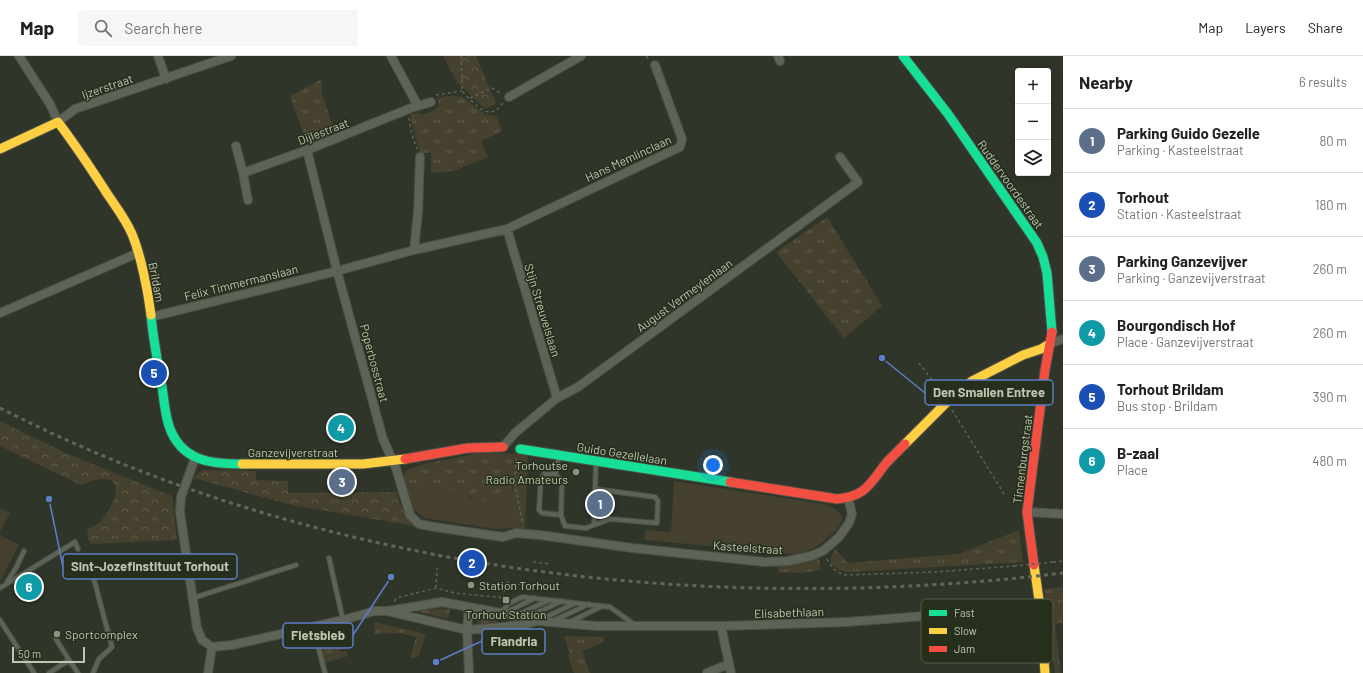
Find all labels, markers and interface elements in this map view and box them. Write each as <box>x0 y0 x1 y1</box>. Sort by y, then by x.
search box <box>78 10 358 46</box>
text: Map <box>20 16 54 39</box>
icon: search <box>92 17 114 39</box>
text: Search here <box>124 19 202 37</box>
text: Map <box>1198 19 1223 36</box>
text: Layers <box>1245 19 1286 36</box>
text: Share <box>1308 19 1343 36</box>
map controls <box>1015 68 1051 176</box>
button: + <box>1015 68 1051 104</box>
street label: Ijzerstraat <box>80 71 134 101</box>
text: Nearby <box>1079 72 1133 92</box>
text: 6 results <box>1299 74 1347 90</box>
button: − <box>1015 104 1051 140</box>
street label: Dijlestraat <box>296 115 350 147</box>
text: Parking Guido Gezelle <box>1117 124 1260 142</box>
street label: Hans Memlinclaan <box>583 132 673 184</box>
text: 1 <box>1090 133 1094 149</box>
text: 80 m <box>1320 133 1347 149</box>
street label: Ruddervoordestraat <box>975 137 1047 231</box>
button: layers <box>1015 140 1051 176</box>
text: Parking · Kasteelstraat <box>1117 142 1244 158</box>
text: Torhout <box>1117 188 1169 206</box>
text: 2 <box>1088 197 1096 213</box>
text: 180 m <box>1315 197 1347 213</box>
text: Station · Kasteelstraat <box>1117 206 1242 222</box>
text: Parking Ganzevijver <box>1117 252 1247 270</box>
street label: August Vermeylenlaan <box>633 256 735 334</box>
street label: Brildam <box>146 261 168 303</box>
street label: Felix Timmermanslaan <box>183 261 299 303</box>
text: 3 <box>1088 261 1096 277</box>
text: 260 m <box>1313 261 1347 277</box>
street label: Stijn Streuvelslaan <box>522 262 564 358</box>
text: Parking · Ganzevijverstraat <box>1117 270 1266 286</box>
text: Bourgondisch Hof <box>1117 316 1236 334</box>
street label: Poperbosstraat <box>358 322 392 404</box>
text: 4 <box>1088 325 1096 341</box>
text: 260 m <box>1313 325 1347 341</box>
text: Place · Ganzevijverstraat <box>1117 334 1254 350</box>
pin: 5 <box>141 358 167 388</box>
callout: Den Smallen Entree <box>925 380 1053 405</box>
text: Torhout Brildam <box>1117 380 1223 398</box>
text: Den Smallen Entree <box>933 384 1045 400</box>
text: 5 <box>1088 389 1096 405</box>
text: 390 m <box>1313 389 1347 405</box>
text: Bus stop · Brildam <box>1117 398 1217 414</box>
pin: 4 <box>328 413 354 443</box>
street label: Tinnenburgstraat <box>1010 413 1034 505</box>
street label: Guido Gezellelaan <box>576 439 668 467</box>
text: B-zaal <box>1117 444 1159 462</box>
street label: Ganzevijverstraat <box>248 445 338 459</box>
text: 6 <box>1089 453 1095 469</box>
text: 480 m <box>1312 453 1347 469</box>
your location <box>703 455 723 475</box>
place label: Torhoutse Radio Amateurs <box>486 458 568 486</box>
text: Place <box>1117 462 1148 478</box>
pin: 3 <box>329 467 355 497</box>
marker: Torhoutse Radio Amateurs <box>571 467 581 477</box>
pin: 1 <box>587 489 613 519</box>
street label: Kasteelstraat <box>713 538 783 556</box>
pin: 2 <box>459 548 485 578</box>
callout: Sint-Jozefinstituut Torhout <box>63 554 237 579</box>
text: Sint-Jozefinstituut Torhout <box>71 558 229 574</box>
pin: 6 <box>16 572 42 602</box>
place label: Station Torhout <box>479 578 560 592</box>
marker: Station Torhout <box>466 580 476 590</box>
marker: Torhout Station <box>501 595 511 605</box>
legend <box>921 599 1053 663</box>
street label: Elisabethlaan <box>754 604 824 620</box>
text: Fast <box>954 606 975 619</box>
place label: Torhout Station <box>466 607 546 621</box>
callout: Fietsbieb <box>283 623 353 648</box>
text: Slow <box>954 624 977 637</box>
place label: Sportcomplex <box>65 627 138 641</box>
text: Fietsbieb <box>291 627 345 643</box>
marker: Sportcomplex <box>52 629 62 639</box>
callout: Flandria <box>482 629 545 654</box>
text: Flandria <box>491 633 538 649</box>
text: Jam <box>954 642 975 655</box>
scale bar <box>12 645 85 664</box>
text: 50 m <box>18 647 41 660</box>

